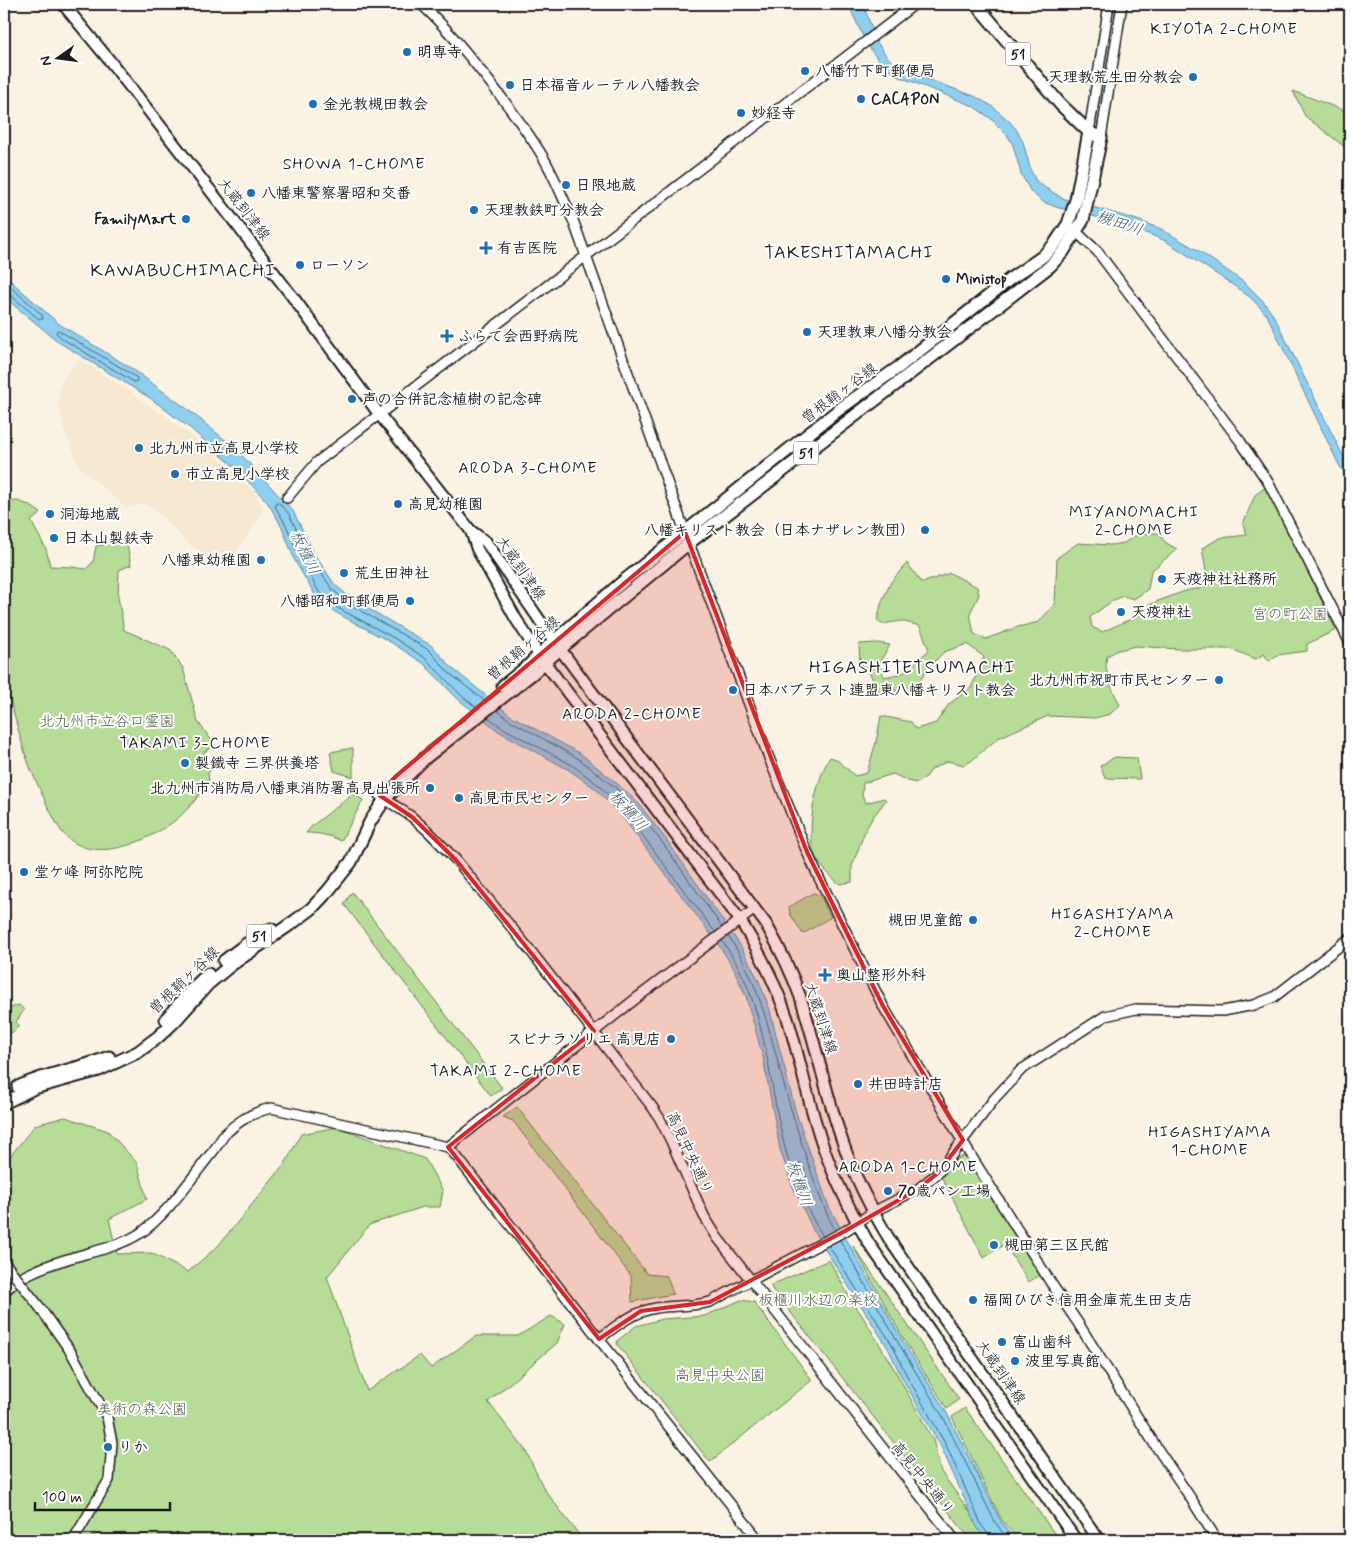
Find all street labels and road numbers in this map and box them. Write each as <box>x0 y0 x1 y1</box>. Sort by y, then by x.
road number: 51 <box>1006 42 1030 66</box>
street label: 大蔵到津線 <box>212 174 274 245</box>
street label: 曽根鞘ヶ谷線 <box>798 359 882 429</box>
road number: 51 <box>794 442 818 464</box>
street label: 大蔵到津線 <box>490 532 550 605</box>
street label: 曽根鞘ヶ谷線 <box>483 612 564 686</box>
road number: 51 <box>246 924 272 948</box>
street label: 曽根鞘ヶ谷線 <box>145 942 224 1019</box>
street label: 大蔵到津線 <box>799 980 841 1057</box>
street label: 高見中央通り <box>661 1108 717 1198</box>
street label: 大蔵到津線 <box>970 1336 1030 1409</box>
street label: 高見中央通り <box>886 1437 958 1520</box>

